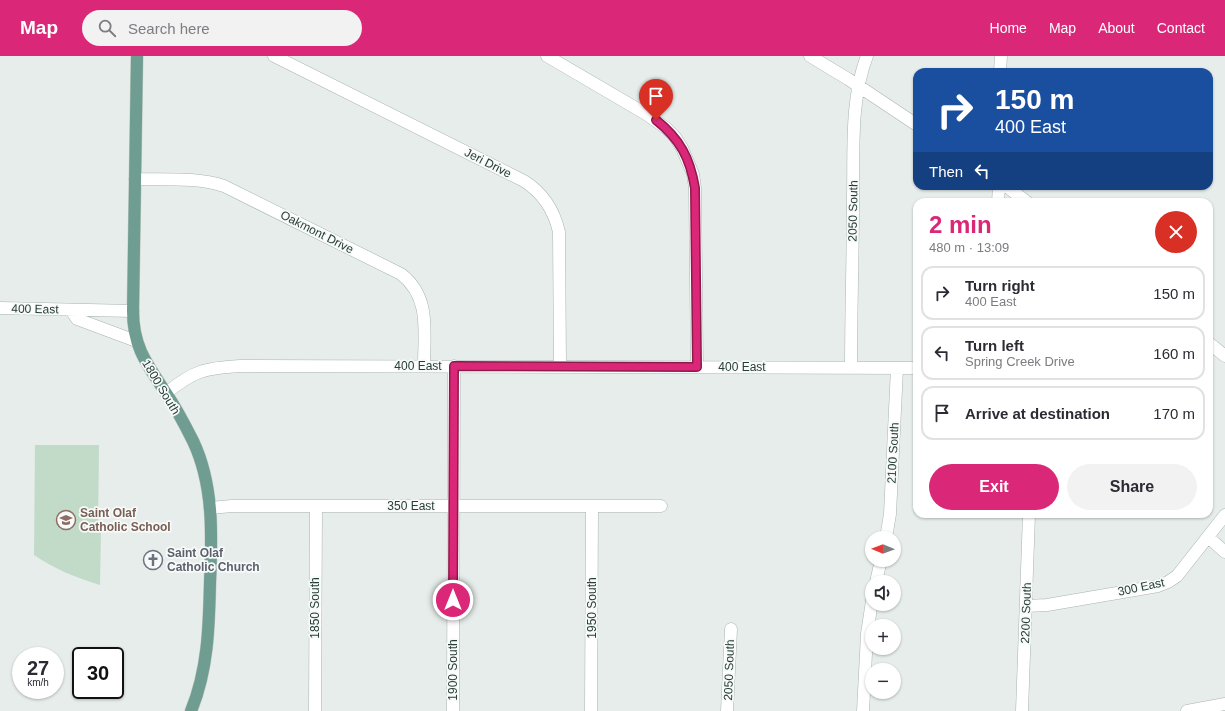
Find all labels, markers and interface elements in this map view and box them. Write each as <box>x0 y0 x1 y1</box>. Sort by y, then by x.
search box <box>82 10 362 46</box>
text: Map <box>20 17 58 38</box>
icon: search <box>96 17 118 39</box>
text: Search here <box>128 20 210 37</box>
text: Home <box>990 20 1027 36</box>
text: Map <box>1049 20 1076 36</box>
text: About <box>1098 20 1135 36</box>
text: Contact <box>1157 20 1205 36</box>
pin <box>639 79 673 120</box>
icon: right <box>929 84 981 136</box>
text: 150 m <box>995 84 1074 115</box>
icon: arrive <box>645 85 667 107</box>
text: 400 East <box>995 117 1066 137</box>
street label: Jeri Drive <box>462 145 514 181</box>
icon: left <box>971 160 993 182</box>
text: Then <box>929 163 963 180</box>
street label: 2050 South <box>845 180 861 242</box>
street label: Oakmont Drive <box>278 208 356 257</box>
text: 2 min <box>929 211 992 238</box>
button: close <box>1155 211 1197 253</box>
text: 480 m · 13:09 <box>929 240 1009 255</box>
text: Turn right <box>965 277 1035 294</box>
icon: right <box>931 282 953 304</box>
text: 150 m <box>1153 285 1195 302</box>
text: 400 East <box>965 294 1016 309</box>
street label: 400 East <box>11 302 59 316</box>
text: Turn left <box>965 337 1024 354</box>
icon: left <box>931 342 953 364</box>
text: 160 m <box>1153 345 1195 362</box>
text: Spring Creek Drive <box>965 354 1075 369</box>
street label: 1800 South <box>139 357 183 417</box>
street label: 400 East <box>394 359 442 373</box>
street label: 400 East <box>718 360 766 374</box>
icon: arrive <box>931 402 953 424</box>
text: Arrive at destination <box>965 405 1110 422</box>
text: 170 m <box>1153 405 1195 422</box>
street label: 2100 South <box>884 422 902 484</box>
button: Exit <box>929 464 1059 510</box>
button: Share <box>1067 464 1197 510</box>
street label: 350 East <box>387 499 435 513</box>
place label: Saint Olaf Catholic School <box>80 506 171 534</box>
school or university icon: Saint Olaf Catholic School <box>55 509 77 531</box>
north arrow <box>865 531 901 567</box>
map controls <box>865 531 901 699</box>
place label: Saint Olaf Catholic Church <box>167 546 260 574</box>
church icon: Saint Olaf Catholic Church <box>142 549 164 571</box>
button: sound <box>865 575 901 611</box>
street label: 300 East <box>1116 575 1166 599</box>
street label: 1850 South <box>308 577 322 639</box>
street label: 1950 South <box>585 577 599 639</box>
position arrow <box>432 579 474 621</box>
street label: 2200 South <box>1018 582 1034 644</box>
button: + <box>865 619 901 655</box>
street label: 1900 South <box>446 639 460 701</box>
street label: 2050 South <box>721 639 737 701</box>
speed limit sign: 30 <box>72 647 124 699</box>
text: 27 <box>27 657 49 679</box>
button: − <box>865 663 901 699</box>
text: km/h <box>27 677 49 688</box>

